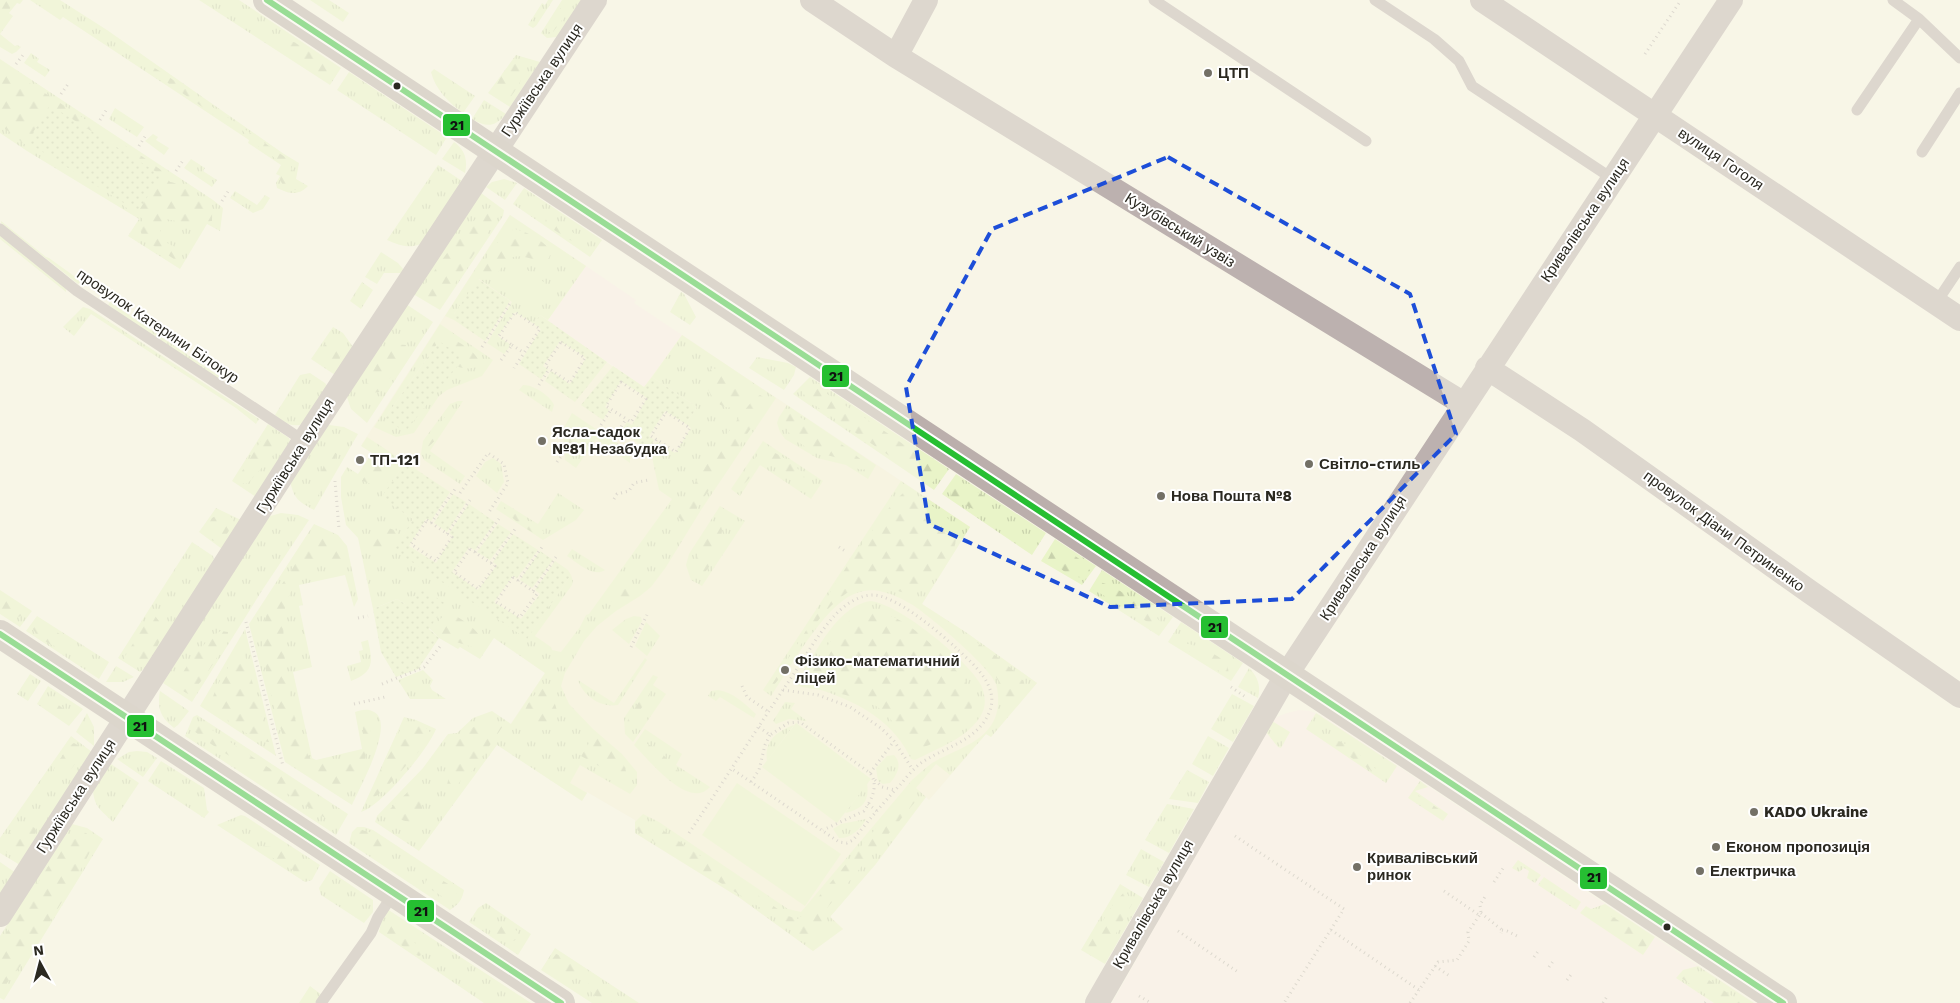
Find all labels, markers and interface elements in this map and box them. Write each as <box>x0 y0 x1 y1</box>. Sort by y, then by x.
street label: Гуржіївська вулиця <box>498 20 586 140</box>
place label: ЦТП <box>1218 64 1249 82</box>
marker: ЦТП <box>1202 67 1214 79</box>
unlabelled marker <box>392 81 402 91</box>
line badge: 21 <box>442 113 471 137</box>
text: 21 <box>450 117 464 133</box>
street label: вулиця Гоголя <box>1675 124 1767 194</box>
street label: Кривалівська вулиця <box>1537 155 1633 285</box>
street label: Кузубівський узвіз <box>1122 189 1239 271</box>
street label: провулок Катерини Білокур <box>74 265 242 387</box>
line badge: 21 <box>821 364 850 388</box>
text: 21 <box>829 368 843 384</box>
street label: Гуржіївська вулиця <box>252 395 338 517</box>
place label: Ясла-садок №81 Незабудка <box>552 423 667 458</box>
marker: Ясла-садок №81 Незабудка <box>536 435 548 447</box>
place label: ТП-121 <box>370 451 419 469</box>
marker: ТП-121 <box>354 454 366 466</box>
place label: Світло-стиль <box>1319 455 1420 473</box>
marker: Світло-стиль <box>1303 458 1315 470</box>
street label: провулок Діани Петриненко <box>1640 467 1808 595</box>
place label: Нова Пошта №8 <box>1171 487 1292 505</box>
marker: Нова Пошта №8 <box>1155 490 1167 502</box>
street label: Кривалівська вулиця <box>1316 492 1410 624</box>
line badge: 21 <box>1200 615 1229 639</box>
text: 21 <box>1208 619 1222 635</box>
place label: Фізико-математичний ліцей <box>795 652 960 687</box>
marker: Фізико-математичний ліцей <box>779 664 791 676</box>
line badge: 21 <box>126 714 155 738</box>
text: 21 <box>133 718 147 734</box>
street label: Гуржіївська вулиця <box>32 736 120 856</box>
place label: KADO Ukraine <box>1764 803 1868 821</box>
marker: KADO Ukraine <box>1748 806 1760 818</box>
street label: Кривалівська вулиця <box>1109 836 1197 972</box>
place label: Економ пропозиція <box>1726 838 1870 856</box>
marker: Економ пропозиція <box>1710 841 1722 853</box>
place label: Кривалівський ринок <box>1367 849 1478 884</box>
marker: Кривалівський ринок <box>1351 861 1363 873</box>
place label: Електричка <box>1710 862 1796 880</box>
marker: Електричка <box>1694 865 1706 877</box>
line badge: 21 <box>1579 866 1608 890</box>
text: 21 <box>1587 869 1601 885</box>
line badge: 21 <box>406 899 435 923</box>
text: 21 <box>414 903 428 919</box>
unlabelled marker <box>1662 922 1672 932</box>
north arrow <box>15 938 65 988</box>
text: N <box>32 942 45 959</box>

